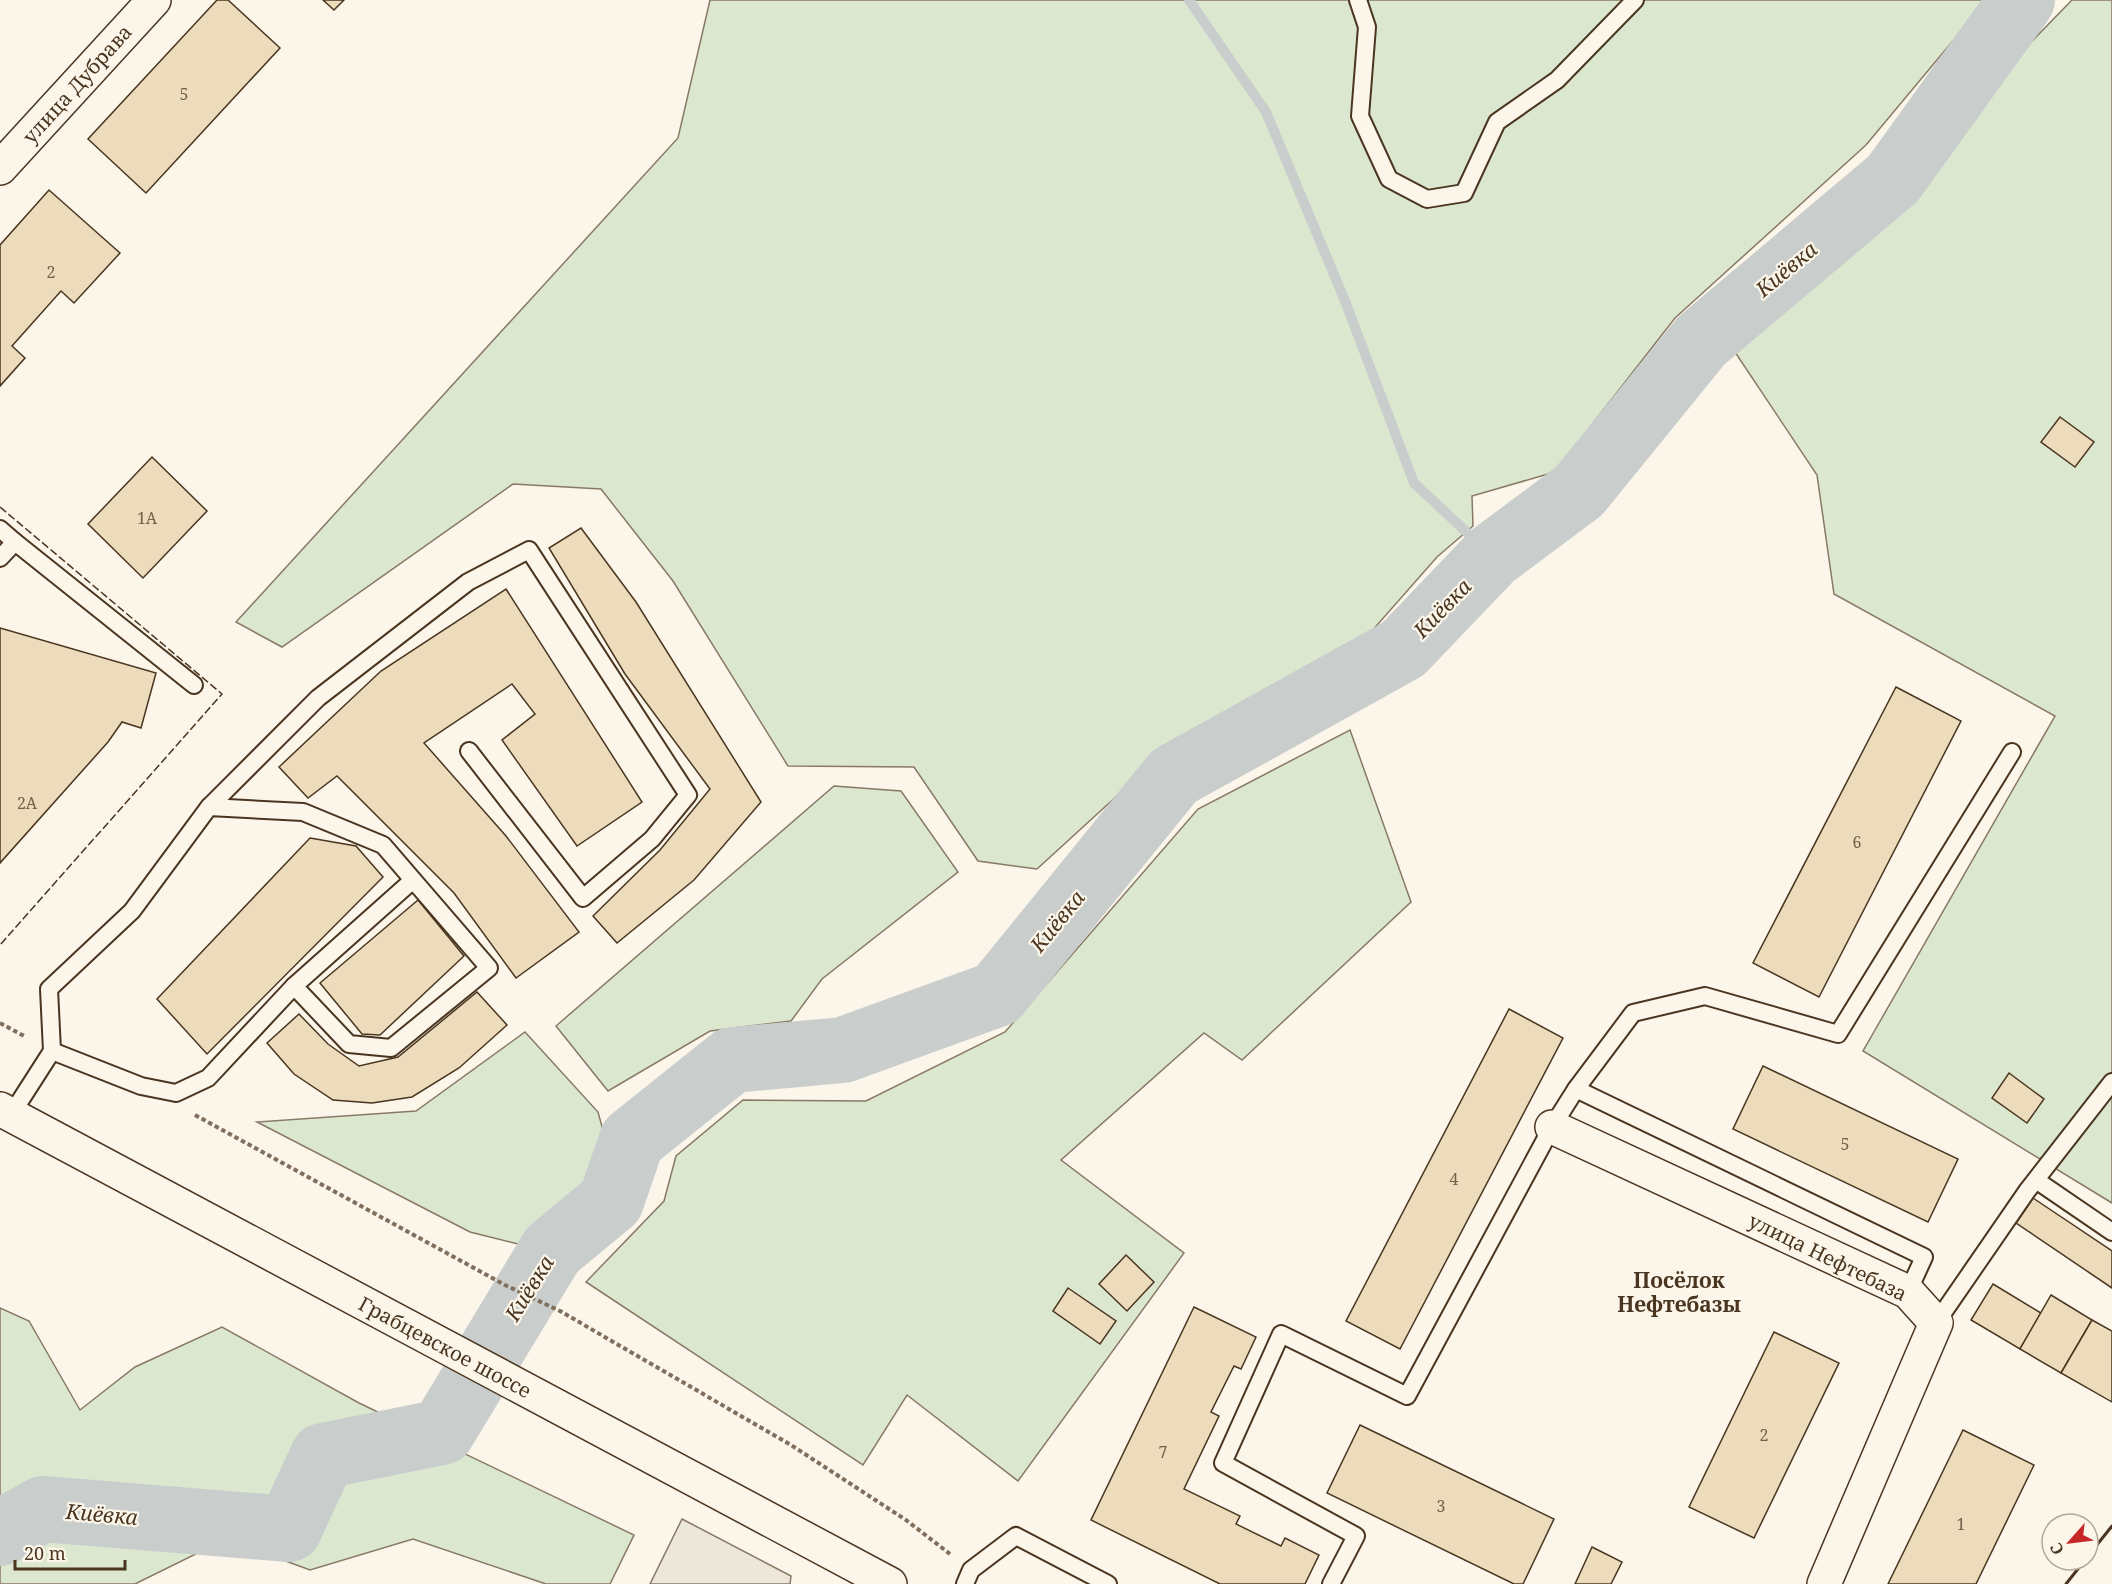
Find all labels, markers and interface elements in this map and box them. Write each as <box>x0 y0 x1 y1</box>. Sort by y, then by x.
street label: улица Дубрава <box>16 19 138 149</box>
house number: 5 <box>180 83 188 105</box>
water label: Киёвка <box>1749 235 1823 304</box>
house number: 2 <box>47 261 55 283</box>
house number: 1А <box>137 507 158 529</box>
water label: Киёвка <box>1406 572 1477 644</box>
house number: 2А <box>17 792 38 814</box>
house number: 6 <box>1853 831 1862 853</box>
water label: Киёвка <box>1023 884 1091 959</box>
house number: 5 <box>1841 1133 1849 1155</box>
house number: 4 <box>1450 1168 1459 1190</box>
street label: улица Нефтебаза <box>1744 1207 1912 1307</box>
water label: Киёвка <box>497 1250 560 1327</box>
district label: Посёлок Нефтебазы <box>1617 1266 1741 1318</box>
street label: Грабцевское шоссе <box>354 1290 536 1404</box>
house number: 2 <box>1760 1424 1768 1446</box>
house number: 7 <box>1159 1441 1168 1463</box>
house number: 3 <box>1437 1495 1446 1517</box>
water label: Киёвка <box>64 1497 139 1531</box>
north arrow <box>2040 1512 2100 1572</box>
house number: 1 <box>1957 1513 1965 1535</box>
scale bar <box>15 1533 124 1571</box>
text: С <box>2045 1539 2069 1559</box>
text: 20 m <box>24 1541 66 1565</box>

